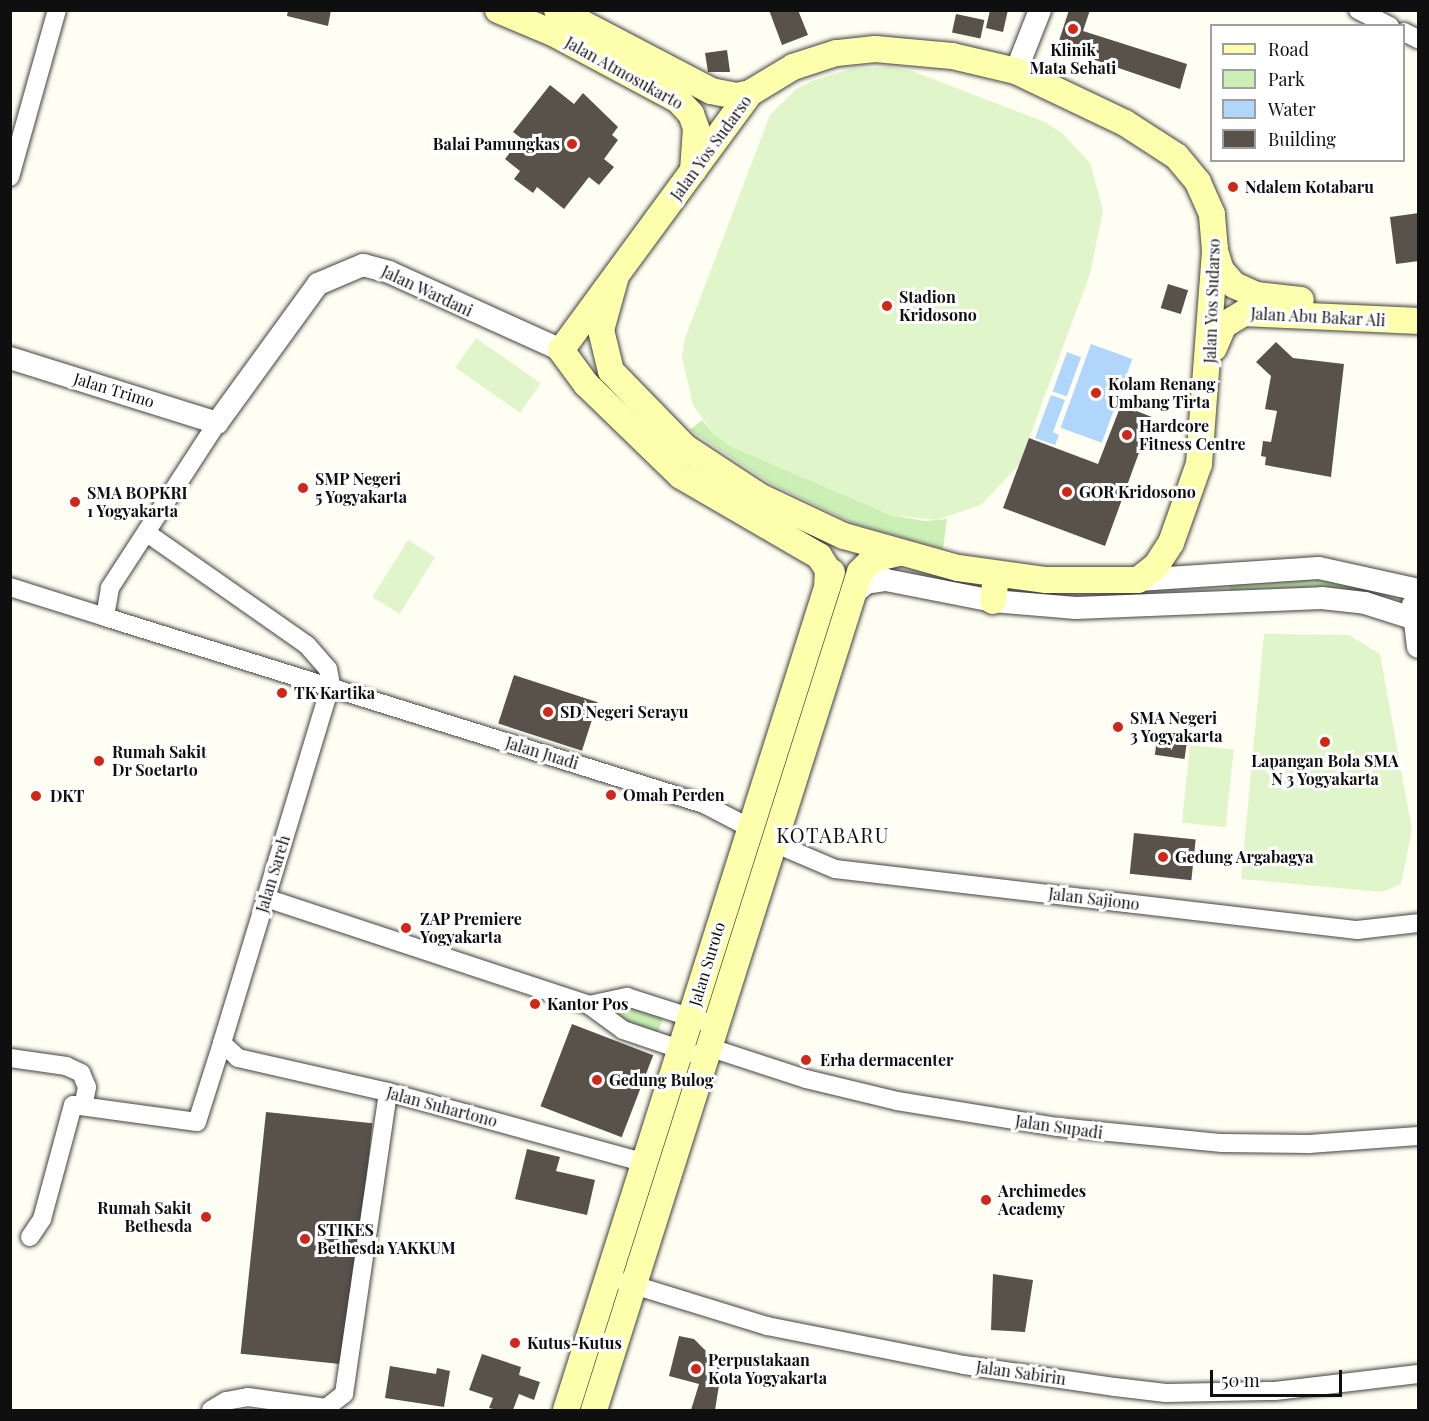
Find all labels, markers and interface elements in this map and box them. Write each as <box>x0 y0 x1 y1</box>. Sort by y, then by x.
marker: Klinik Mata Sehati <box>1064 20 1082 38</box>
legend <box>1210 24 1405 162</box>
street label: Jalan Atmosukarto <box>562 33 686 113</box>
text: Road <box>1268 37 1309 61</box>
place label: Klinik Mata Sehati <box>1030 40 1116 78</box>
text: Park <box>1268 67 1305 91</box>
street label: Jalan Yos Sudarso <box>666 92 756 204</box>
text: Water <box>1268 97 1316 121</box>
text: Building <box>1268 127 1336 151</box>
place label: Balai Pamungkas <box>433 134 560 154</box>
marker: Balai Pamungkas <box>565 137 579 151</box>
place label: Ndalem Kotabaru <box>1245 177 1374 197</box>
marker: Ndalem Kotabaru <box>1226 180 1240 194</box>
street label: Jalan Yos Sudarso <box>1200 238 1224 364</box>
street label: Jalan Wardani <box>378 261 476 321</box>
place label: Stadion Kridosono <box>899 287 977 325</box>
marker: Stadion Kridosono <box>880 299 894 313</box>
street label: Jalan Abu Bakar Ali <box>1249 304 1387 330</box>
street label: Jalan Trimo <box>71 369 157 411</box>
place label: Kolam Renang Umbang Tirta <box>1108 374 1215 412</box>
marker: Kolam Renang Umbang Tirta <box>1089 386 1103 400</box>
place label: Hardcore Fitness Centre <box>1139 416 1246 454</box>
marker: Hardcore Fitness Centre <box>1120 428 1134 442</box>
place label: SMP Negeri 5 Yogyakarta <box>315 469 408 507</box>
marker: SMP Negeri 5 Yogyakarta <box>296 481 310 495</box>
place label: GOR Kridosono <box>1079 482 1196 502</box>
place label: SMA BOPKRI 1 Yogyakarta <box>87 483 188 521</box>
marker: GOR Kridosono <box>1060 485 1074 499</box>
marker: SMA BOPKRI 1 Yogyakarta <box>68 495 82 509</box>
place label: TK Kartika <box>294 683 375 703</box>
marker: TK Kartika <box>275 686 289 700</box>
place label: SD Negeri Serayu <box>560 702 689 722</box>
marker: SD Negeri Serayu <box>541 705 555 719</box>
place label: SMA Negeri 3 Yogyakarta <box>1130 708 1223 746</box>
marker: SMA Negeri 3 Yogyakarta <box>1111 720 1125 734</box>
street label: Jalan Juadi <box>503 733 581 773</box>
marker: Lapangan Bola SMA N 3 Yogyakarta <box>1318 735 1332 749</box>
place label: Rumah Sakit Dr Soetarto <box>112 742 207 780</box>
place label: Lapangan Bola SMA N 3 Yogyakarta <box>1251 751 1399 789</box>
marker: Rumah Sakit Dr Soetarto <box>90 752 108 770</box>
place label: Omah Perden <box>623 785 724 805</box>
place label: DKT <box>50 786 84 806</box>
marker: DKT <box>27 787 45 805</box>
marker: Omah Perden <box>604 788 618 802</box>
district label: KOTABARU <box>776 822 890 846</box>
street label: Jalan Sareh <box>252 833 294 915</box>
place label: Gedung Argabagya <box>1175 847 1314 867</box>
marker: Gedung Argabagya <box>1156 850 1170 864</box>
street label: Jalan Sajiono <box>1047 884 1141 914</box>
place label: ZAP Premiere Yogyakarta <box>420 909 522 947</box>
marker: ZAP Premiere Yogyakarta <box>397 919 415 937</box>
street label: Jalan Suroto <box>685 920 729 1008</box>
place label: Kantor Pos <box>547 994 629 1014</box>
marker: Kantor Pos <box>528 997 542 1011</box>
place label: Erha dermacenter <box>820 1050 953 1070</box>
marker: Erha dermacenter <box>797 1051 815 1069</box>
place label: Gedung Bulog <box>609 1070 714 1090</box>
marker: Gedung Bulog <box>590 1073 604 1087</box>
street label: Jalan Suhartono <box>384 1083 500 1131</box>
street label: Jalan Supadi <box>1014 1111 1104 1143</box>
place label: Archimedes Academy <box>998 1181 1086 1219</box>
marker: Archimedes Academy <box>979 1193 993 1207</box>
place label: Rumah Sakit Bethesda <box>97 1198 192 1236</box>
marker: Rumah Sakit Bethesda <box>197 1208 215 1226</box>
place label: STIKES Bethesda YAKKUM <box>317 1220 456 1258</box>
marker: STIKES Bethesda YAKKUM <box>298 1232 312 1246</box>
place label: Kutus-Kutus <box>527 1333 622 1353</box>
marker: Kutus-Kutus <box>508 1336 522 1350</box>
place label: Perpustakaan Kota Yogyakarta <box>708 1350 828 1388</box>
street label: Jalan Sabirin <box>975 1357 1067 1389</box>
scale bar <box>1213 1358 1345 1396</box>
marker: Perpustakaan Kota Yogyakarta <box>689 1362 703 1376</box>
text: 50 m <box>1221 1368 1260 1392</box>

